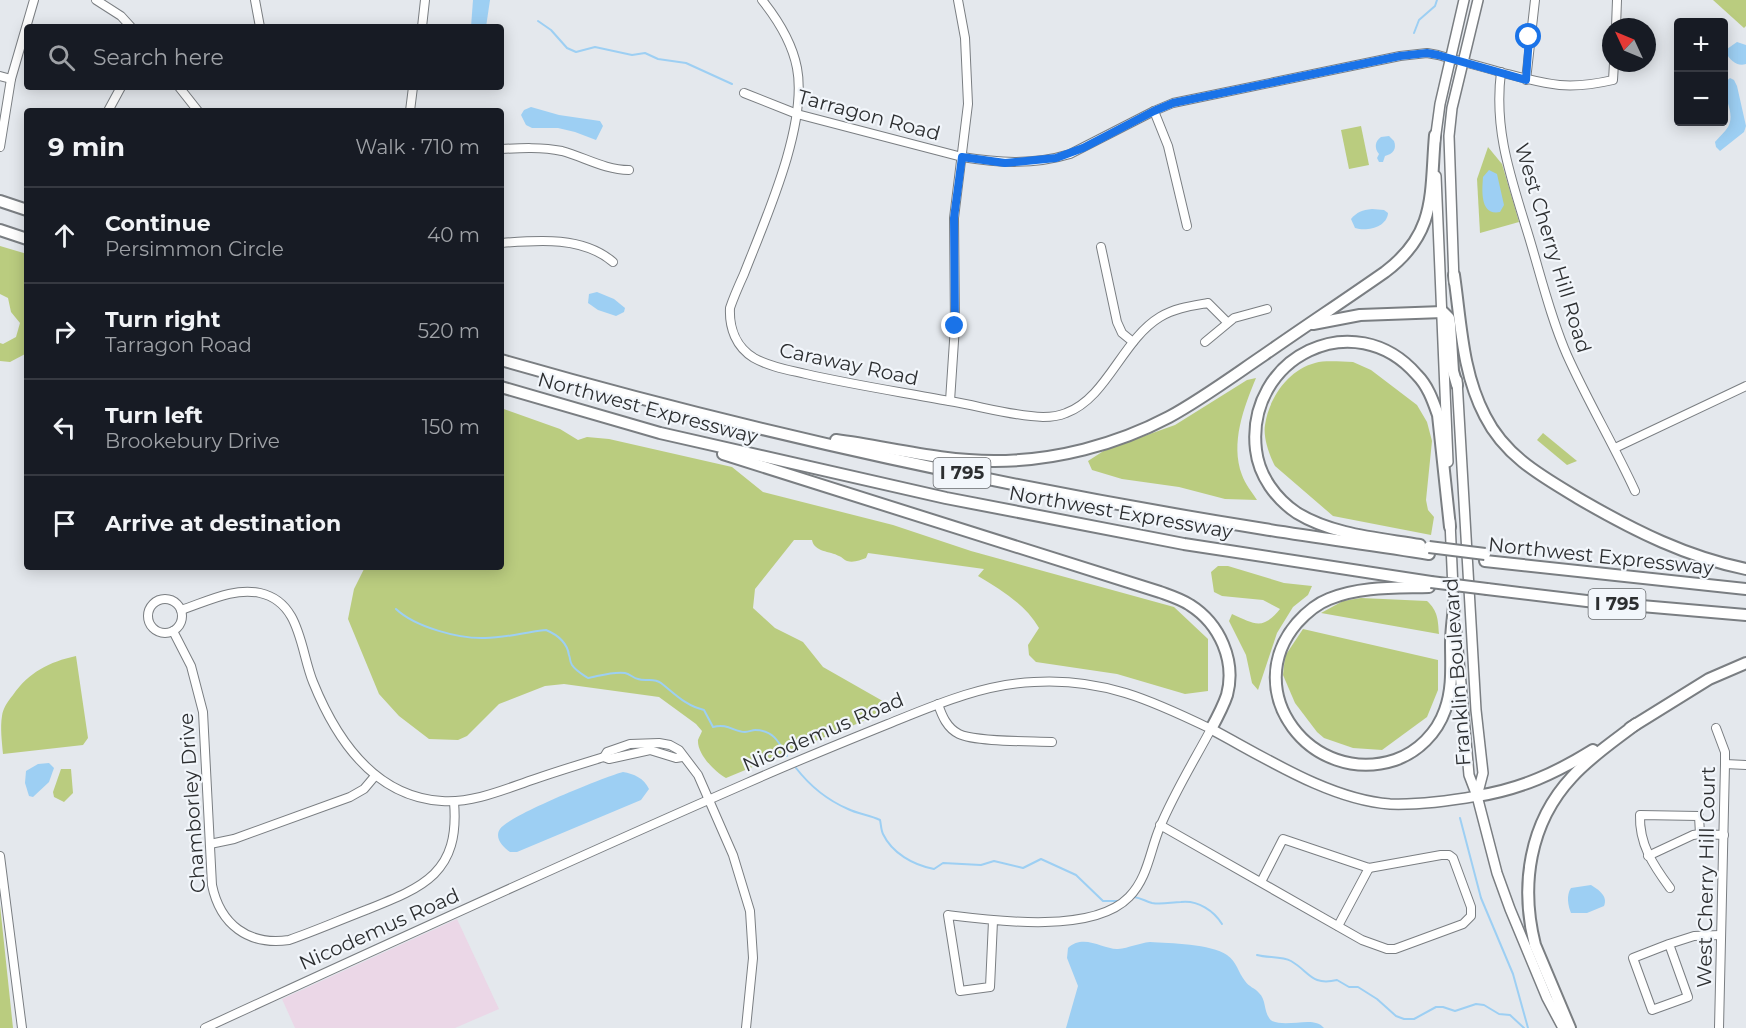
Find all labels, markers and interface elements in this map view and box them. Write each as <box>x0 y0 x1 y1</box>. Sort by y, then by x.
north arrow <box>1602 18 1656 72</box>
map controls <box>1674 18 1728 126</box>
button: + <box>1674 18 1728 72</box>
route start <box>1515 23 1541 49</box>
search box <box>24 24 504 90</box>
icon: search <box>45 41 78 74</box>
text: Search here <box>93 44 224 71</box>
button: − <box>1674 72 1728 126</box>
street label: Tarragon Road <box>795 84 943 146</box>
text: 9 min <box>48 131 125 163</box>
text: Walk · 710 m <box>355 135 480 159</box>
street label: West Cherry Hill Road <box>1510 140 1596 356</box>
text: Continue <box>105 210 211 237</box>
icon: ahead <box>48 219 81 252</box>
text: 40 m <box>427 223 480 247</box>
text: Persimmon Circle <box>105 237 284 261</box>
text: Turn right <box>105 306 220 333</box>
route end <box>941 312 967 338</box>
icon: right <box>48 315 81 348</box>
text: 520 m <box>418 319 480 343</box>
text: Tarragon Road <box>105 333 252 357</box>
street label: Caraway Road <box>777 338 921 390</box>
street label: Northwest Expressway <box>535 367 761 449</box>
text: Turn left <box>105 402 203 429</box>
icon: left <box>48 411 81 444</box>
text: 150 m <box>422 415 480 439</box>
text: Brookebury Drive <box>105 429 280 453</box>
road number: I 795 <box>934 458 990 488</box>
street label: Northwest Expressway <box>1007 480 1235 544</box>
icon: arrive <box>48 507 81 540</box>
text: Arrive at destination <box>105 510 341 537</box>
street label: Northwest Expressway <box>1487 532 1715 580</box>
street label: Franklin Boulevard <box>1438 577 1476 767</box>
road number: I 795 <box>1588 589 1646 619</box>
street label: Nicodemus Road <box>739 687 907 777</box>
street label: Chamborley Drive <box>174 712 210 894</box>
street label: West Cherry Hill Court <box>1692 766 1720 988</box>
street label: Nicodemus Road <box>295 883 463 975</box>

